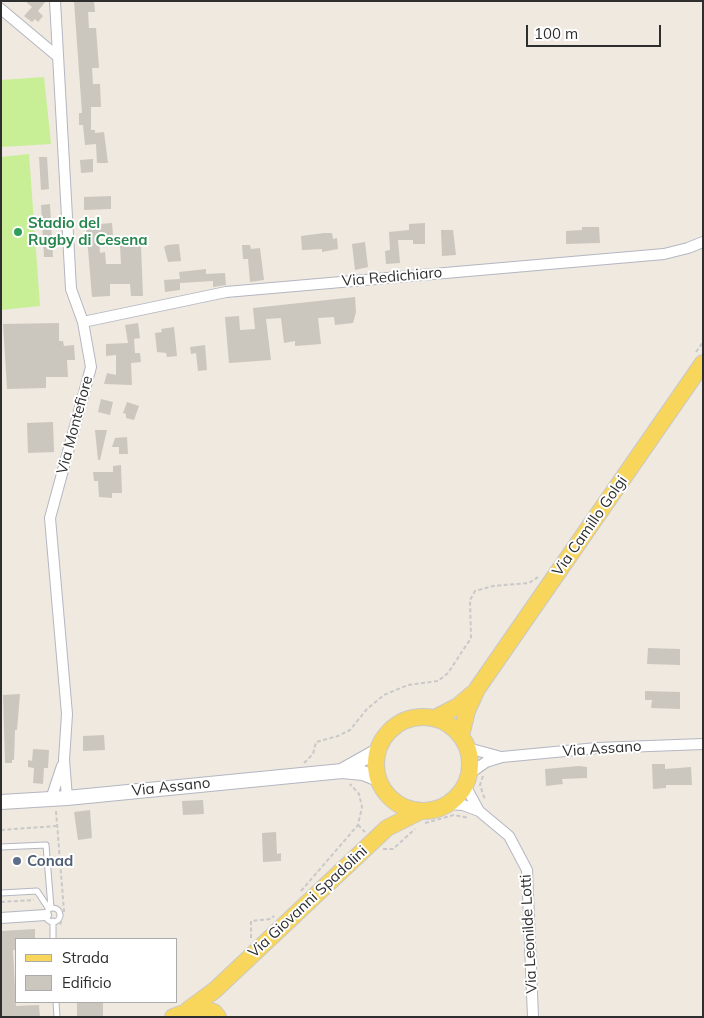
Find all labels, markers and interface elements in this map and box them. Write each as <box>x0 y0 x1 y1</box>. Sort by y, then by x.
scale bar <box>529 15 664 47</box>
text: 100 m <box>534 24 578 43</box>
place label: Stadio del Rugby di Cesena <box>28 214 148 249</box>
marker: Stadio del Rugby di Cesena <box>12 226 24 238</box>
street label: Via Redichiaro <box>341 264 443 290</box>
street label: Via Montefiore <box>53 374 97 476</box>
street label: Via Camillo Golgi <box>549 472 631 580</box>
street label: Via Assano <box>562 737 642 761</box>
street label: Via Assano <box>131 774 211 800</box>
street label: Via Giovanni Spadolini <box>245 842 371 962</box>
place label: Conad <box>27 852 73 870</box>
marker: Conad <box>11 855 23 867</box>
street label: Via Leonilde Lotti <box>517 874 541 994</box>
legend <box>15 938 178 1003</box>
text: Strada <box>62 948 109 967</box>
text: Edificio <box>62 973 112 992</box>

